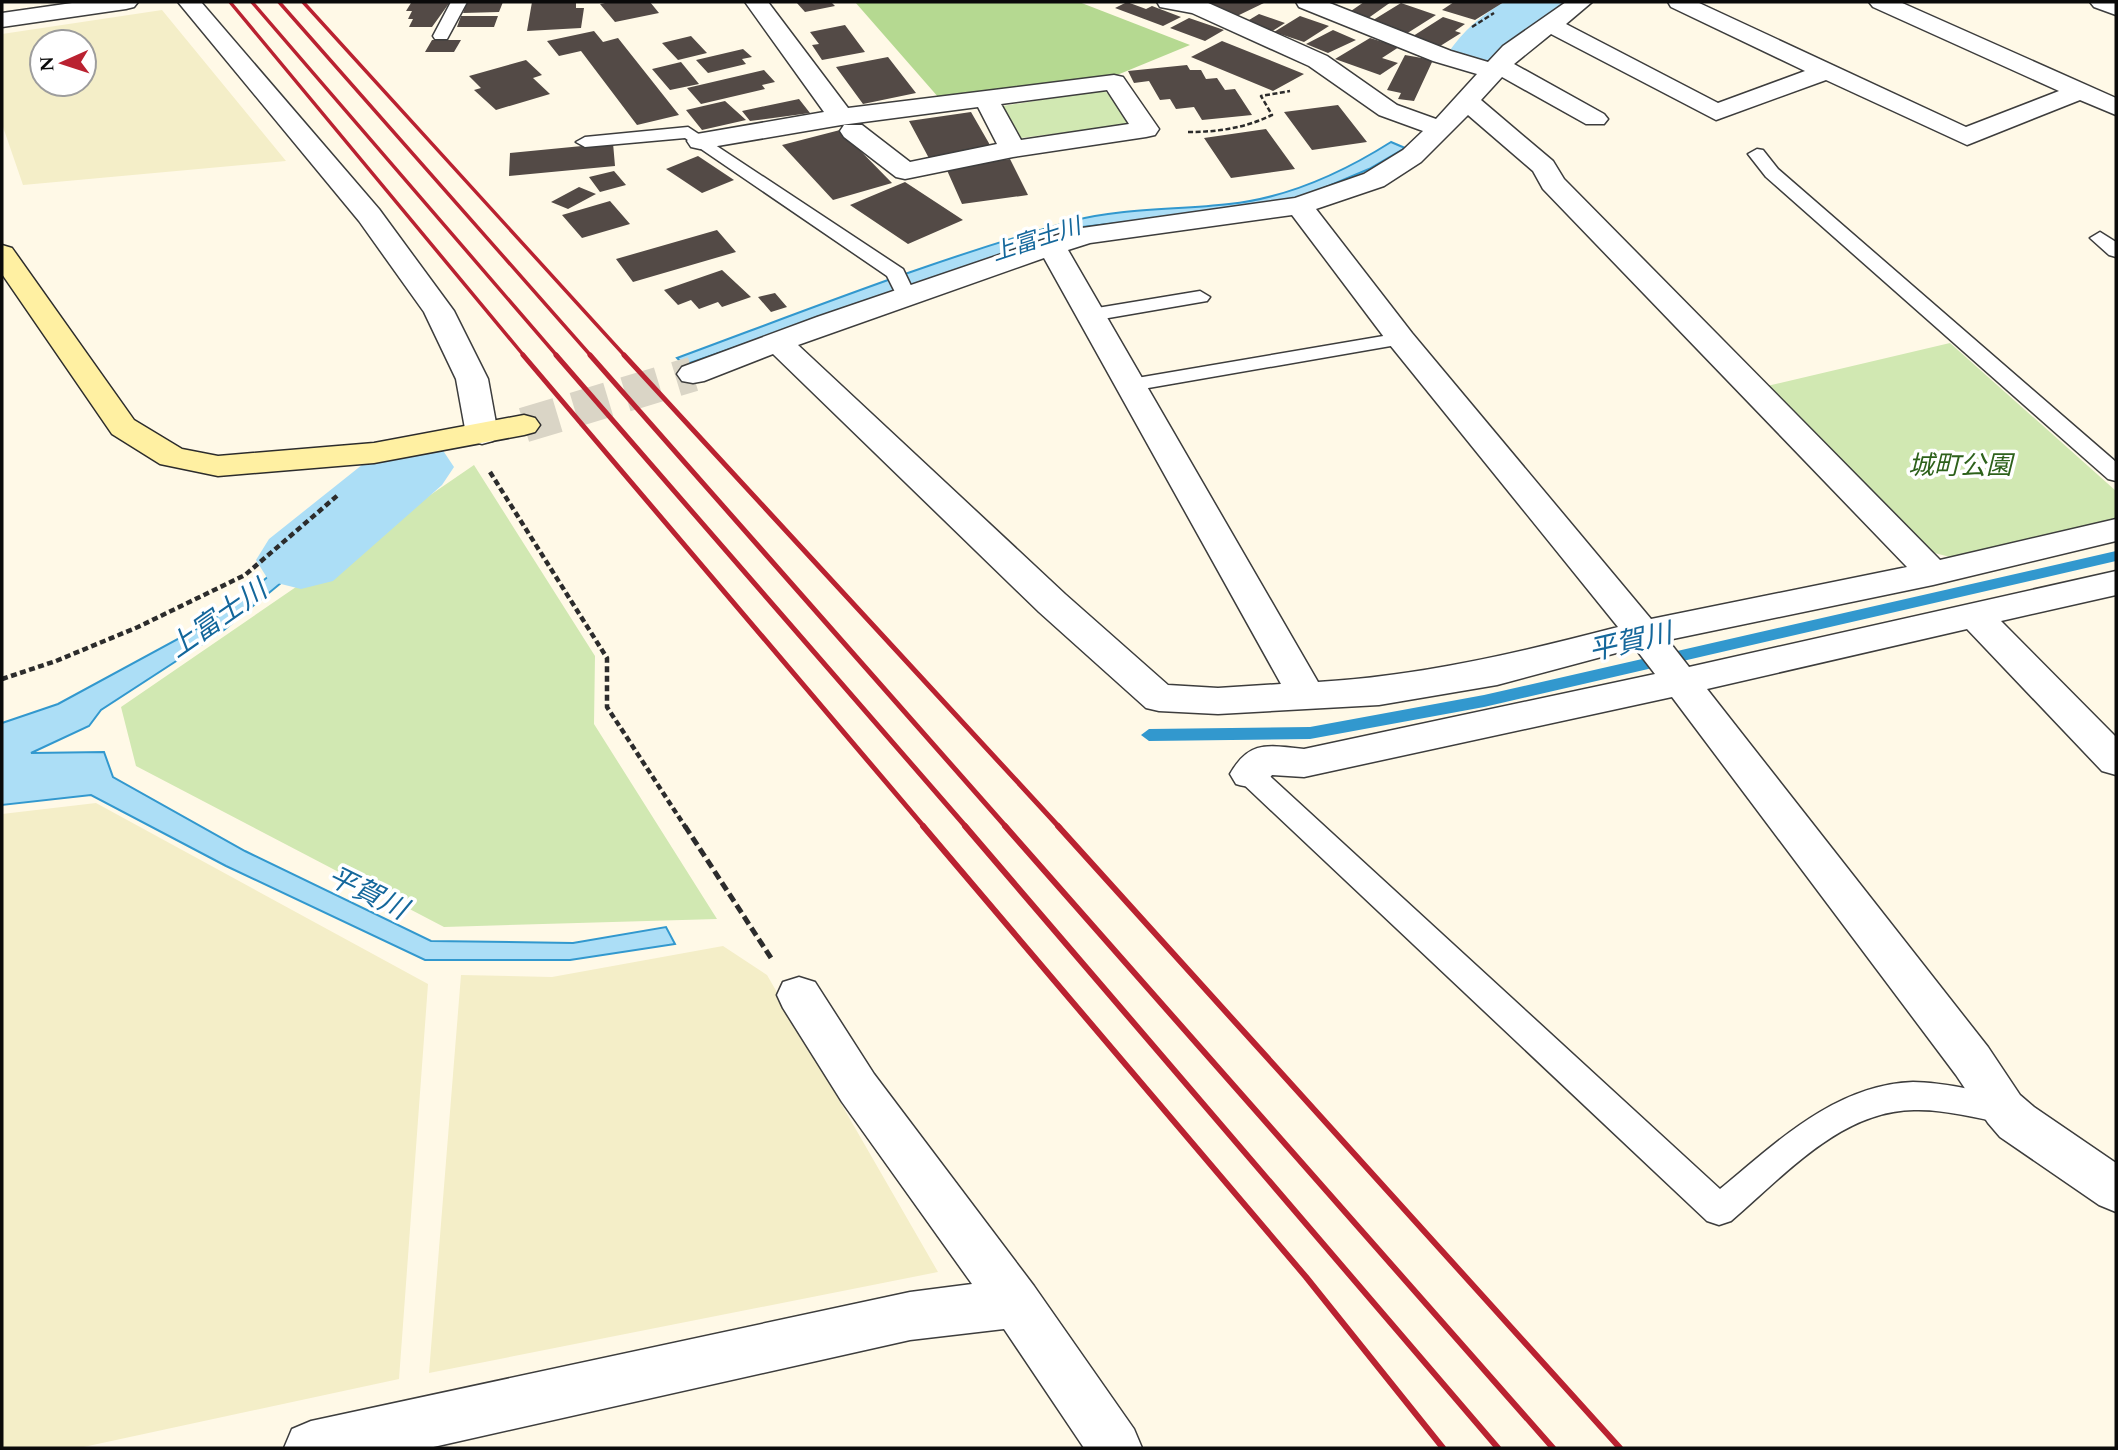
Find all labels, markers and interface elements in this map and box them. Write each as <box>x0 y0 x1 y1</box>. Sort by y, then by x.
north arrow <box>28 28 98 98</box>
text: N <box>33 55 62 72</box>
water label: 上富士川 <box>987 209 1088 271</box>
park label: 城町公園 <box>1908 446 2016 486</box>
water label: 上富士川 <box>160 568 279 669</box>
water label: 平賀川 <box>1585 611 1679 673</box>
water label: 平賀川 <box>320 856 417 932</box>

